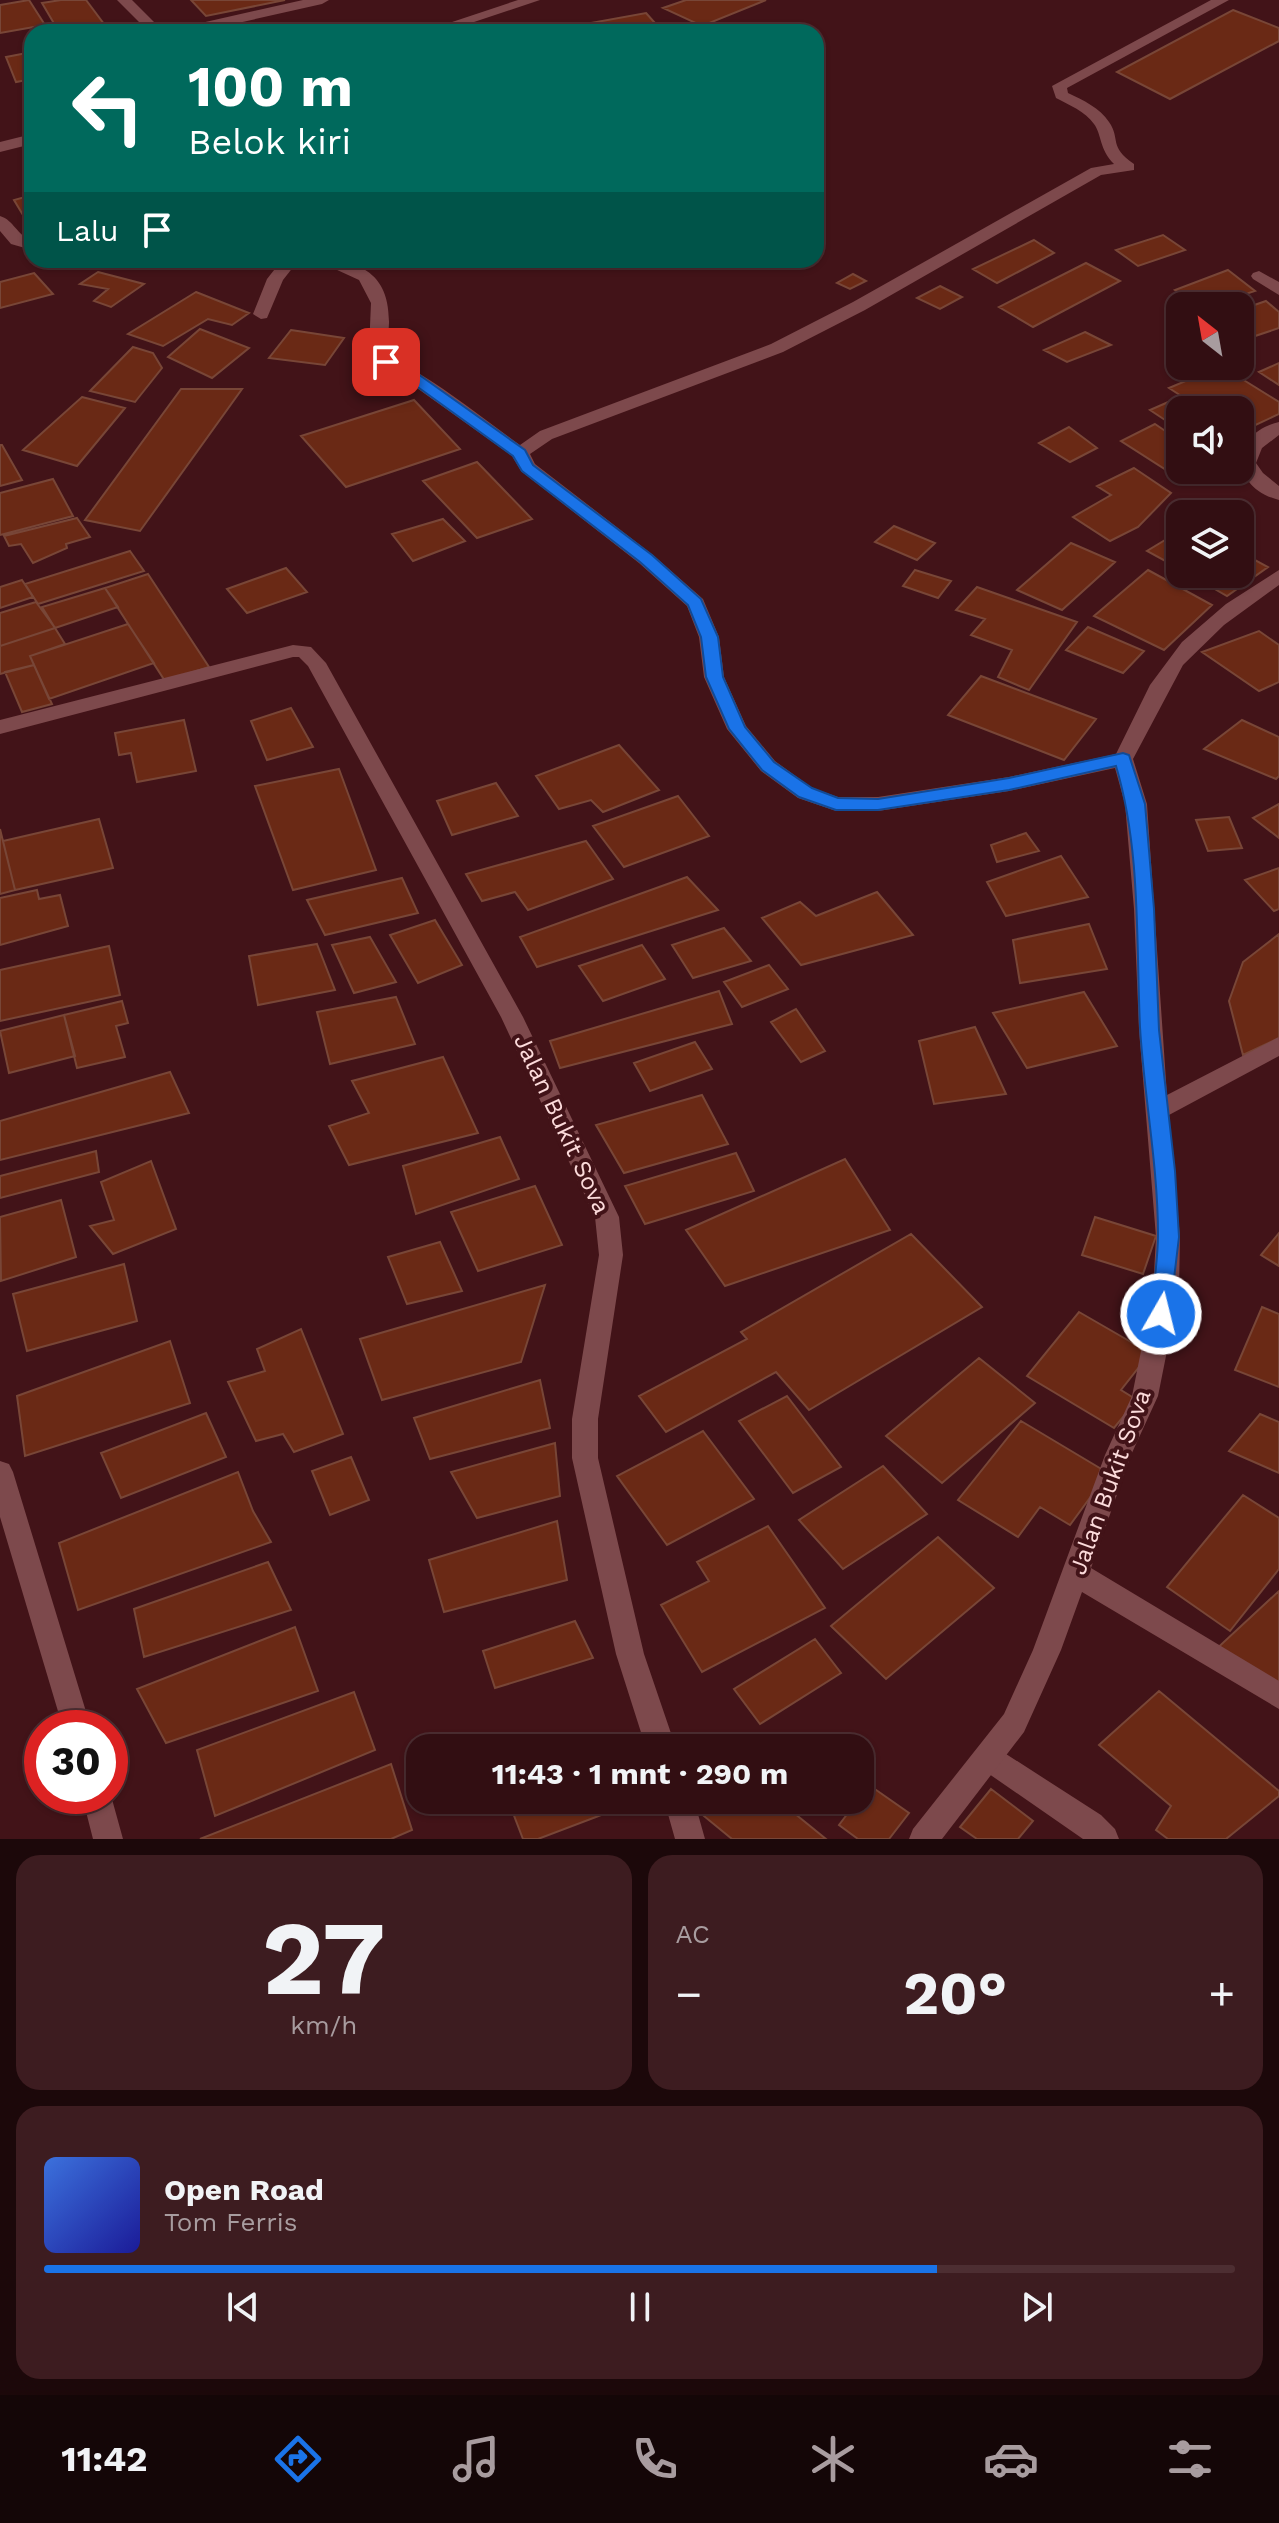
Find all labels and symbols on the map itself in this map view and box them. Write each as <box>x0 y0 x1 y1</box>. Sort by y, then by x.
north arrow <box>1166 292 1254 380</box>
pin <box>352 328 420 396</box>
street label: Jalan Bukit Sova <box>508 1030 616 1218</box>
position arrow <box>1119 1272 1203 1356</box>
street label: Jalan Bukit Sova <box>1064 1386 1156 1578</box>
speed limit sign: 30 <box>24 1710 128 1814</box>

